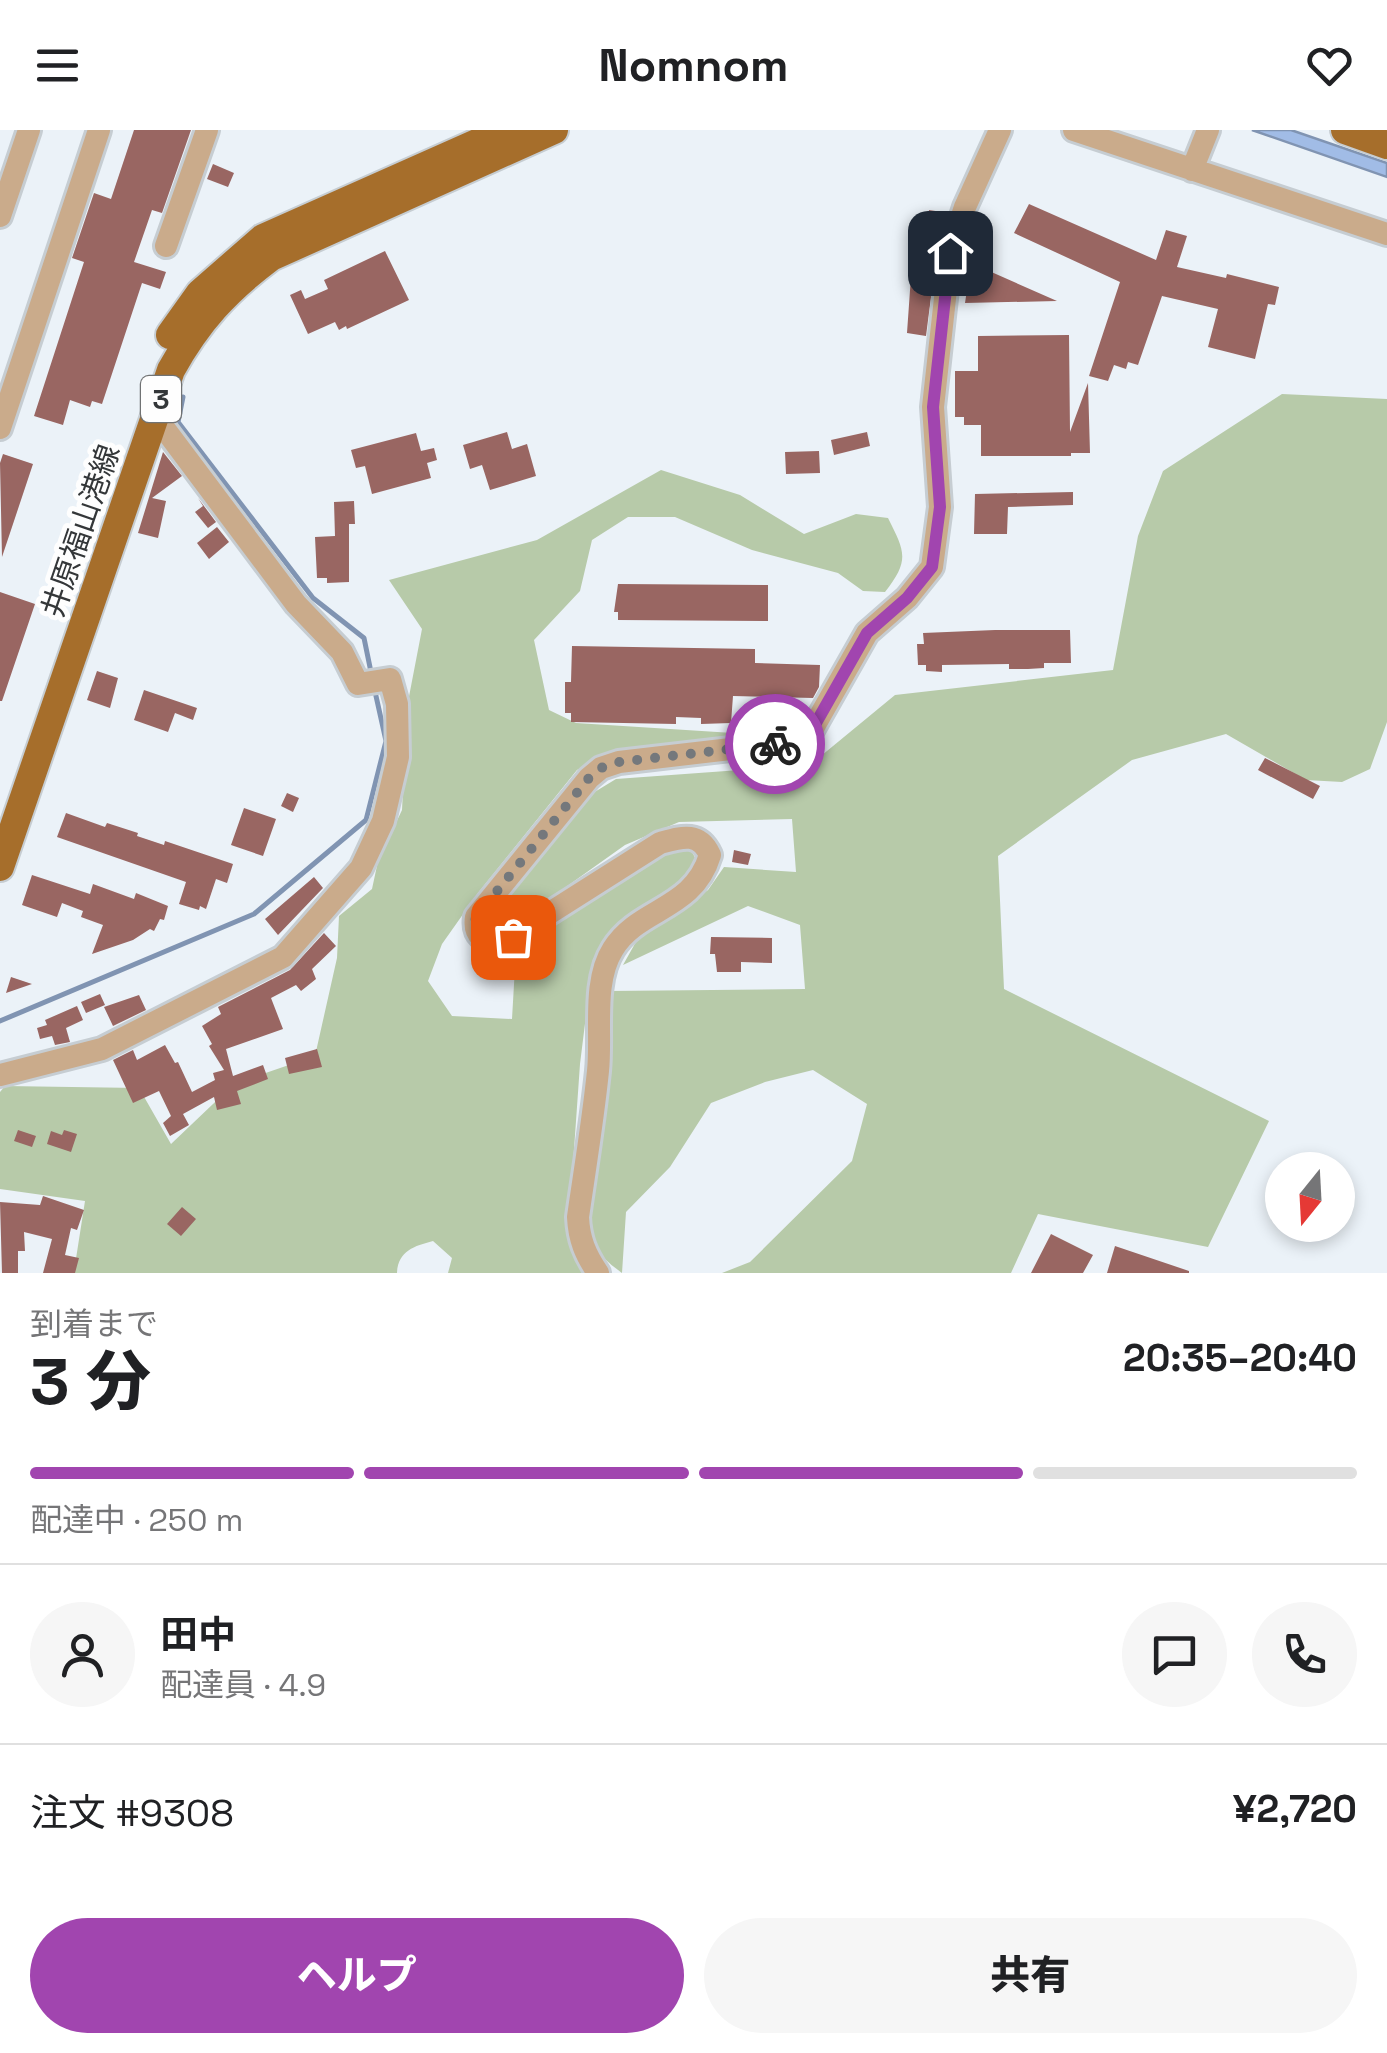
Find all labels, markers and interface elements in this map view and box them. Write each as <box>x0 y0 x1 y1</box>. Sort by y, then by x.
text: Nomnom <box>599 37 788 94</box>
icon: menu <box>30 38 85 93</box>
icon: heart <box>1302 38 1357 93</box>
pin <box>908 211 993 296</box>
icon: home <box>923 226 978 281</box>
road number: 3 <box>141 376 181 422</box>
street label: 井原福山港線 <box>33 439 128 622</box>
courier <box>725 694 825 794</box>
icon: bike <box>748 717 803 772</box>
pin <box>471 895 556 980</box>
icon: bag <box>486 910 541 965</box>
north arrow <box>1265 1152 1355 1242</box>
map controls <box>1265 1152 1355 1242</box>
text: 到着まで <box>30 1304 158 1344</box>
text: 20:35–20:40 <box>1123 1334 1357 1382</box>
text: 3 分 <box>30 1340 151 1423</box>
text: 配達中 · 250 m <box>30 1500 243 1540</box>
button: person <box>30 1602 135 1707</box>
button: chat <box>1122 1602 1227 1707</box>
button: phone <box>1252 1602 1357 1707</box>
text: 田中 <box>160 1611 236 1659</box>
text: 配達員 · 4.9 <box>160 1665 326 1705</box>
text: ¥2,720 <box>1233 1785 1357 1833</box>
text: 注文 #9308 <box>30 1789 234 1837</box>
button: ヘルプ <box>30 1918 684 2033</box>
button: 共有 <box>704 1918 1357 2033</box>

